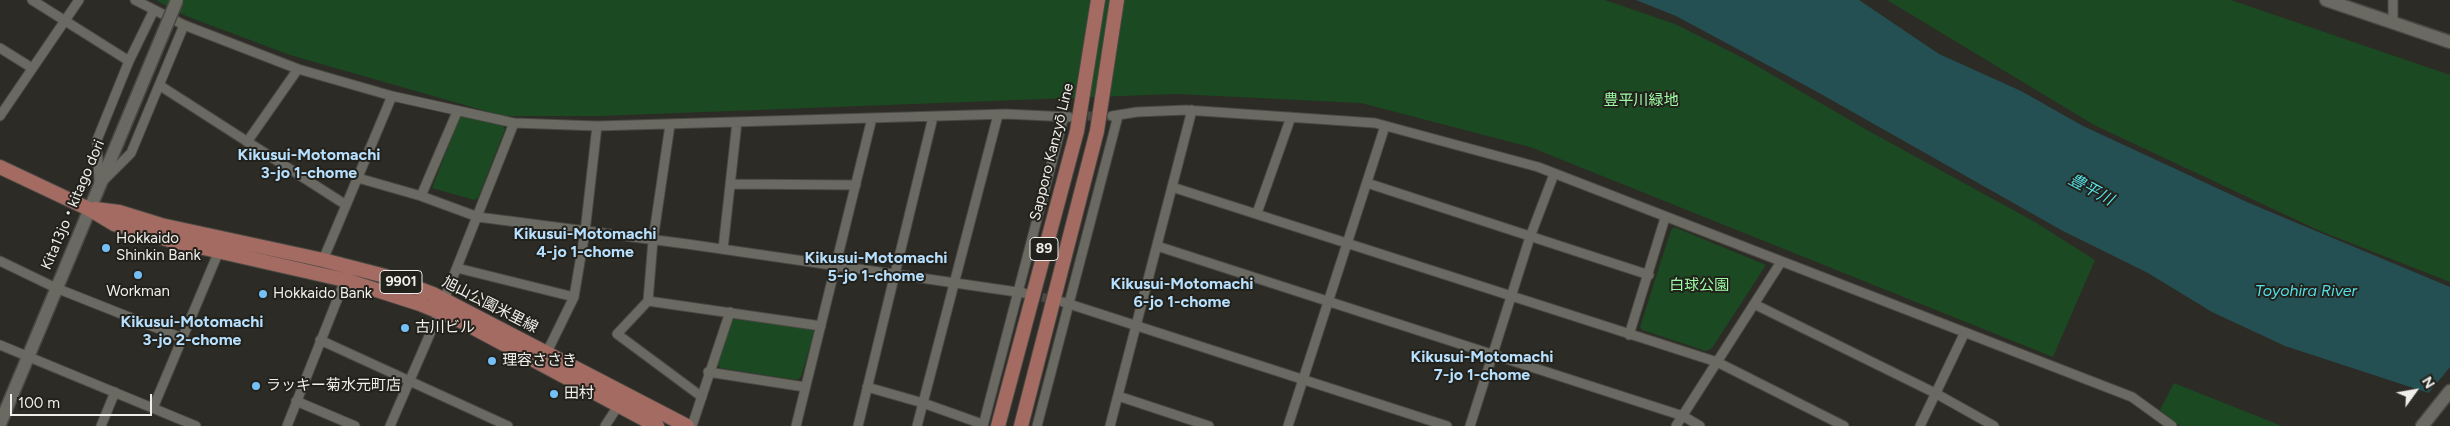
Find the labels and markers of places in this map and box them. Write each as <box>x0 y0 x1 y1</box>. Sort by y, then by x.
place label: Hokkaido Shinkin Bank <box>116 230 201 265</box>
marker: Hokkaido Shinkin Bank <box>100 242 112 254</box>
marker: Workman <box>132 269 144 281</box>
place label: Workman <box>106 283 170 301</box>
place label: Hokkaido Bank <box>273 285 372 303</box>
marker: Hokkaido Bank <box>257 288 269 300</box>
place label: 古川ビル <box>415 319 475 337</box>
marker: 古川ビル <box>399 322 411 334</box>
place label: 理容ささき <box>502 352 577 370</box>
marker: 理容ささき <box>486 355 498 367</box>
place label: ラッキー菊水元町店 <box>266 377 401 395</box>
marker: ラッキー菊水元町店 <box>250 380 262 392</box>
place label: 田村 <box>564 385 594 403</box>
marker: 田村 <box>548 388 560 400</box>

